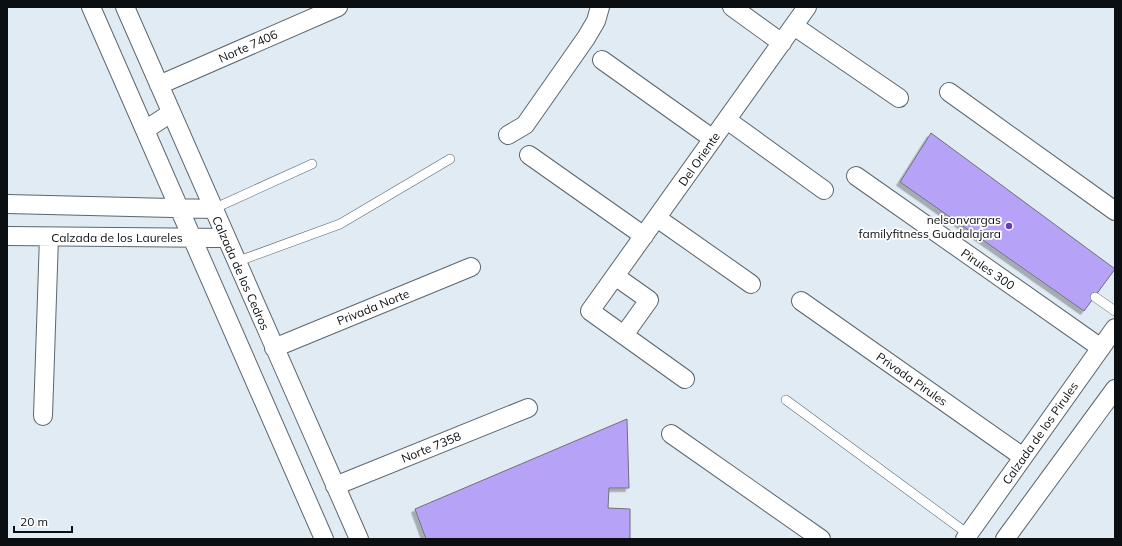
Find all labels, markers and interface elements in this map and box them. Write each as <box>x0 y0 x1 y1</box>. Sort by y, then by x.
street label: Norte 7406 <box>216 26 280 66</box>
street label: Del Oriente <box>675 129 723 189</box>
place label: nelsonvargas familyfitness Guadalajara <box>859 212 1001 241</box>
street label: Calzada de los Cedros <box>209 214 273 332</box>
marker: nelsonvargas familyfitness Guadalajara <box>1004 221 1014 231</box>
street label: Calzada de los Laureles <box>51 230 183 245</box>
street label: Pirules 300 <box>958 245 1018 293</box>
street label: Privada Norte <box>334 286 412 328</box>
street label: Privada Pirules <box>874 349 950 409</box>
street label: Calzada de los Pirules <box>999 379 1081 487</box>
street label: Norte 7358 <box>399 428 463 466</box>
scale bar <box>14 508 72 534</box>
text: 20 m <box>20 514 48 529</box>

